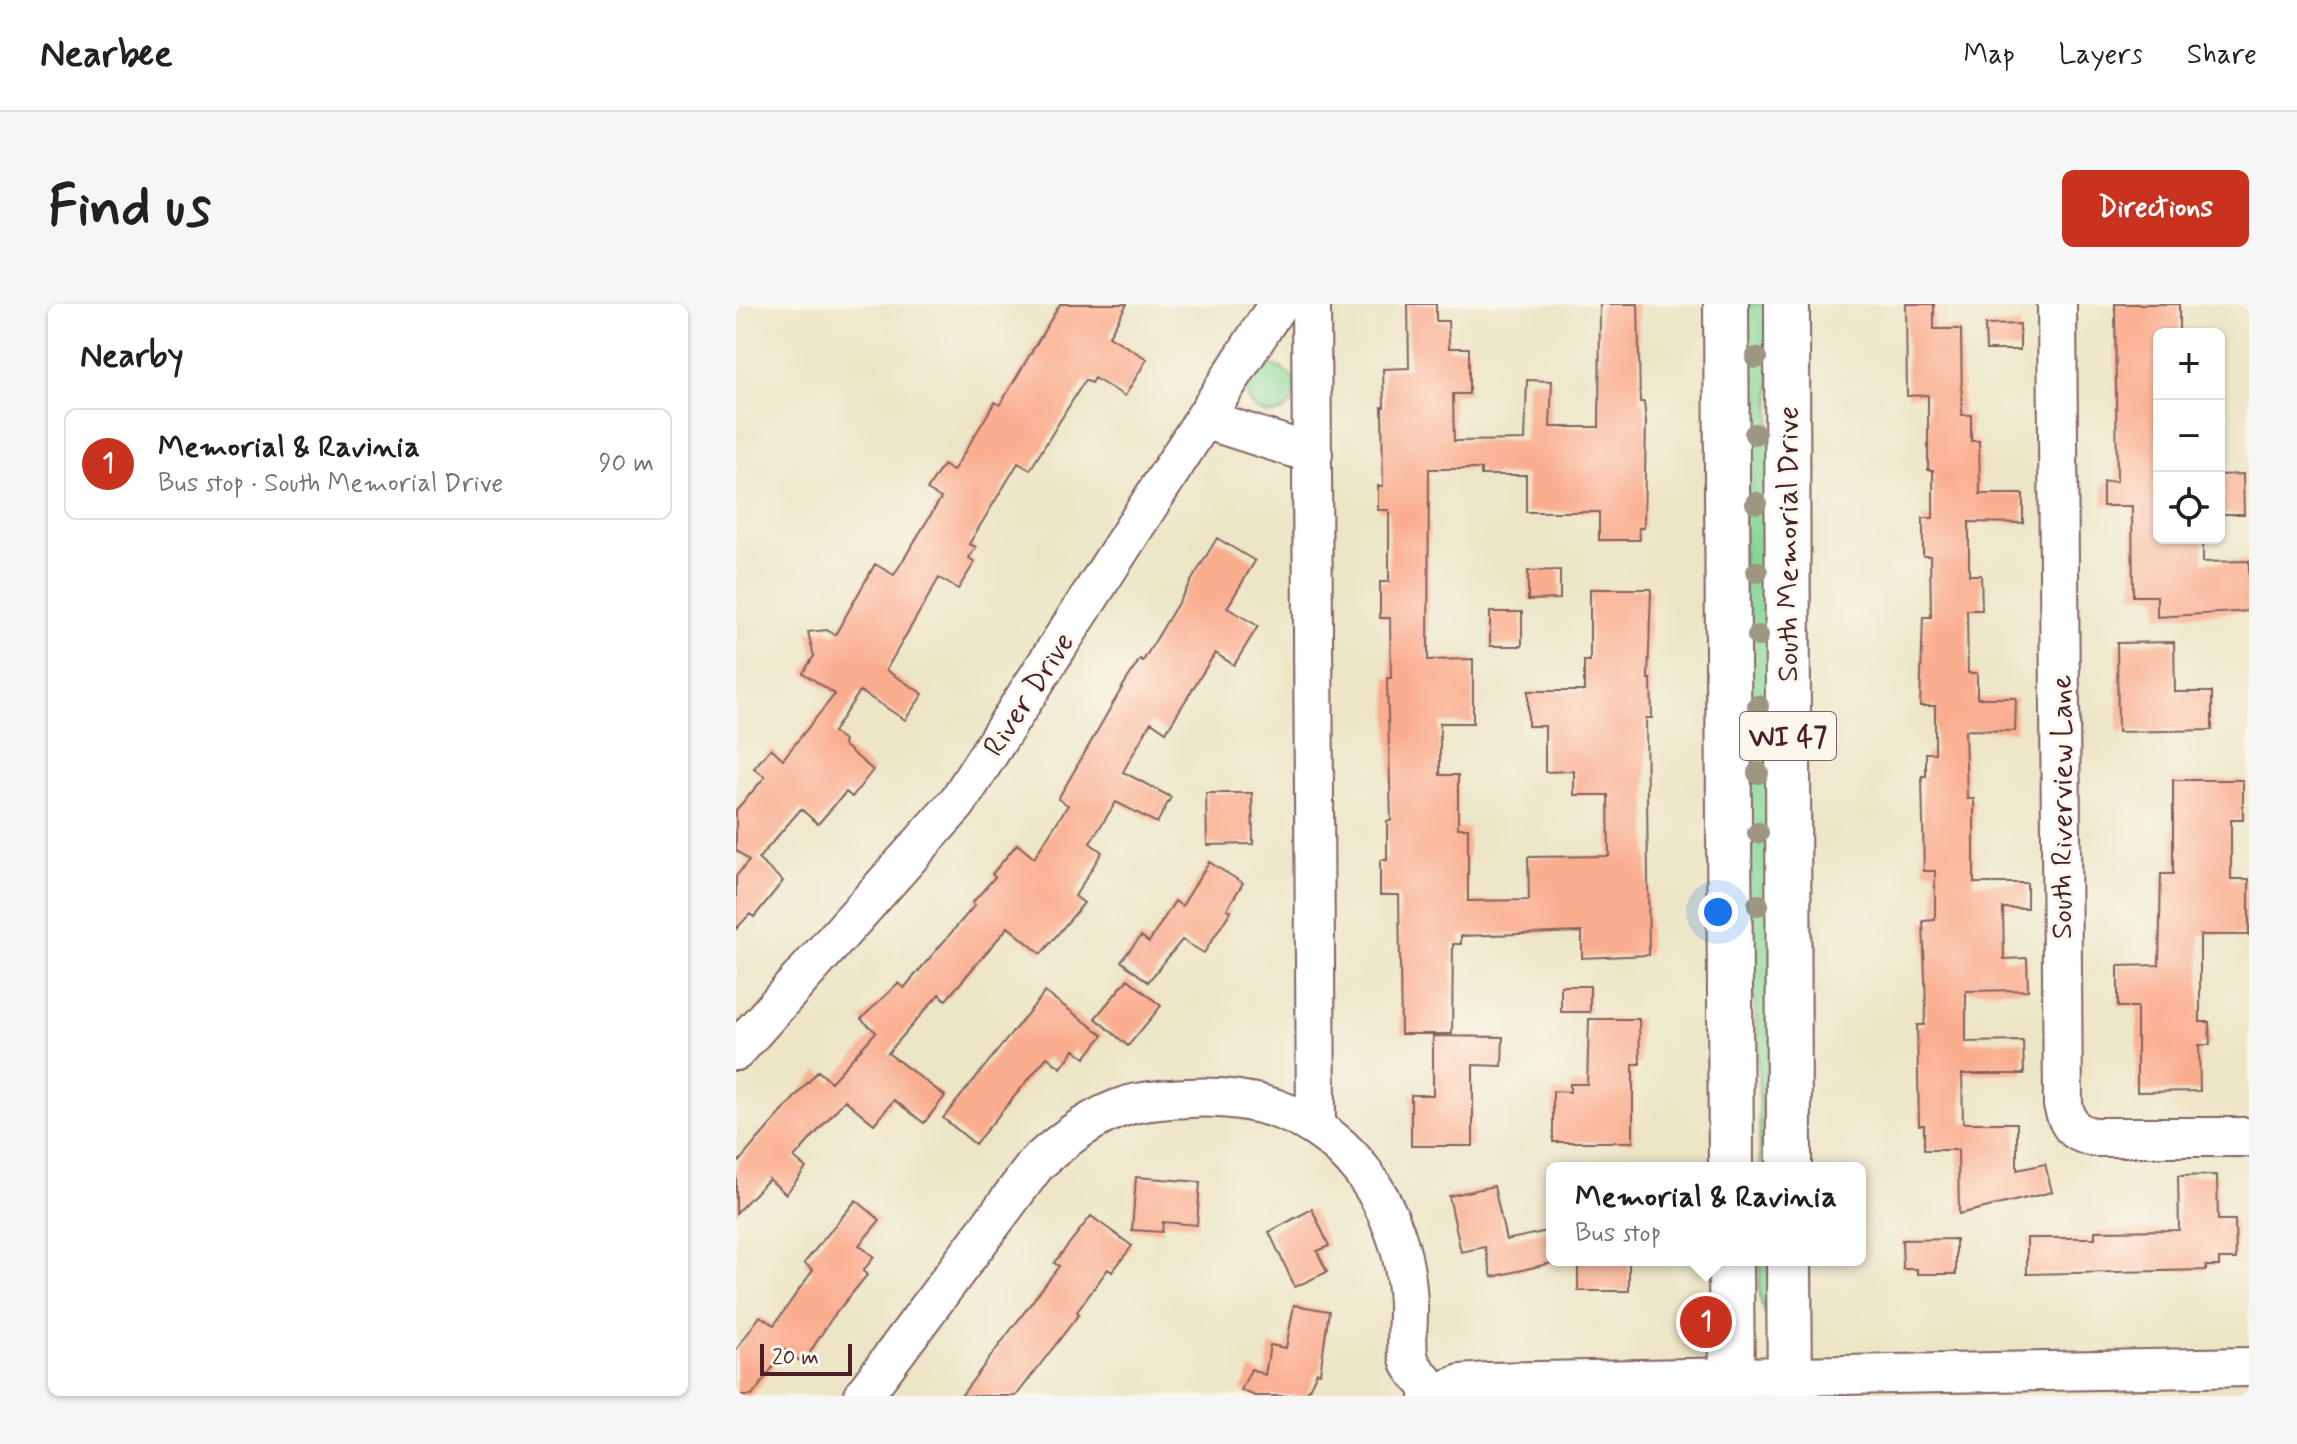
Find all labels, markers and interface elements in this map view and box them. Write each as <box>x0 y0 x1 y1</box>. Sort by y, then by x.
text: Nearbee <box>40 31 173 80</box>
text: Map <box>1964 37 2015 74</box>
text: Layers <box>2059 37 2143 74</box>
text: Share <box>2187 37 2257 74</box>
button: Directions <box>2062 170 2249 247</box>
text: Find us <box>48 172 211 245</box>
map controls <box>2153 328 2225 544</box>
button: + <box>2153 328 2225 400</box>
text: Nearby <box>80 334 184 379</box>
button: − <box>2153 400 2225 472</box>
street label: South Memorial Drive <box>1769 406 1808 682</box>
text: Memorial & Ravinia <box>158 428 420 467</box>
text: 1 <box>102 447 114 481</box>
text: 90 m <box>599 447 654 481</box>
text: Bus stop · South Memorial Drive <box>158 467 503 501</box>
button: locate <box>2153 472 2225 544</box>
street label: River Drive <box>975 625 1084 764</box>
street label: South Riverview Lane <box>2043 675 2082 939</box>
road number: WI 47 <box>1740 712 1836 760</box>
your location <box>1698 892 1738 932</box>
popup <box>1546 1162 1866 1266</box>
text: Memorial & Ravinia <box>1575 1178 1837 1217</box>
text: Bus stop <box>1575 1217 1661 1251</box>
pin: 1 <box>1680 1292 1732 1352</box>
scale bar <box>760 1340 852 1376</box>
text: 20 m <box>772 1344 819 1372</box>

